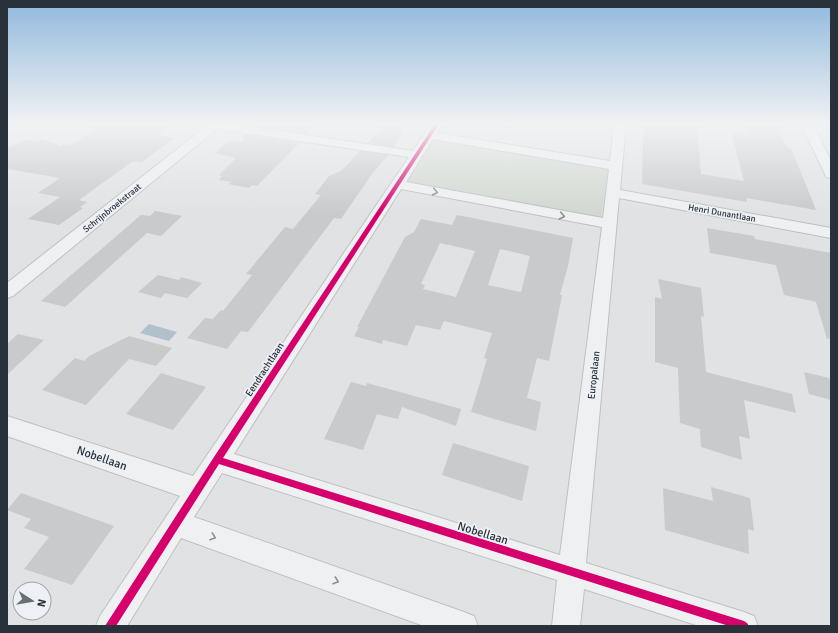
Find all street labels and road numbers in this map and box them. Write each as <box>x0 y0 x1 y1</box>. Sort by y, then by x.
street label: Schrijnbroekstraat <box>81 182 144 235</box>
street label: Henri Dunantlaan <box>687 202 757 225</box>
street label: Eendrachtlaan <box>243 340 287 399</box>
street label: Europalaan <box>585 350 603 400</box>
street label: Nobellaan <box>75 443 129 474</box>
street label: Nobellaan <box>456 519 510 548</box>

